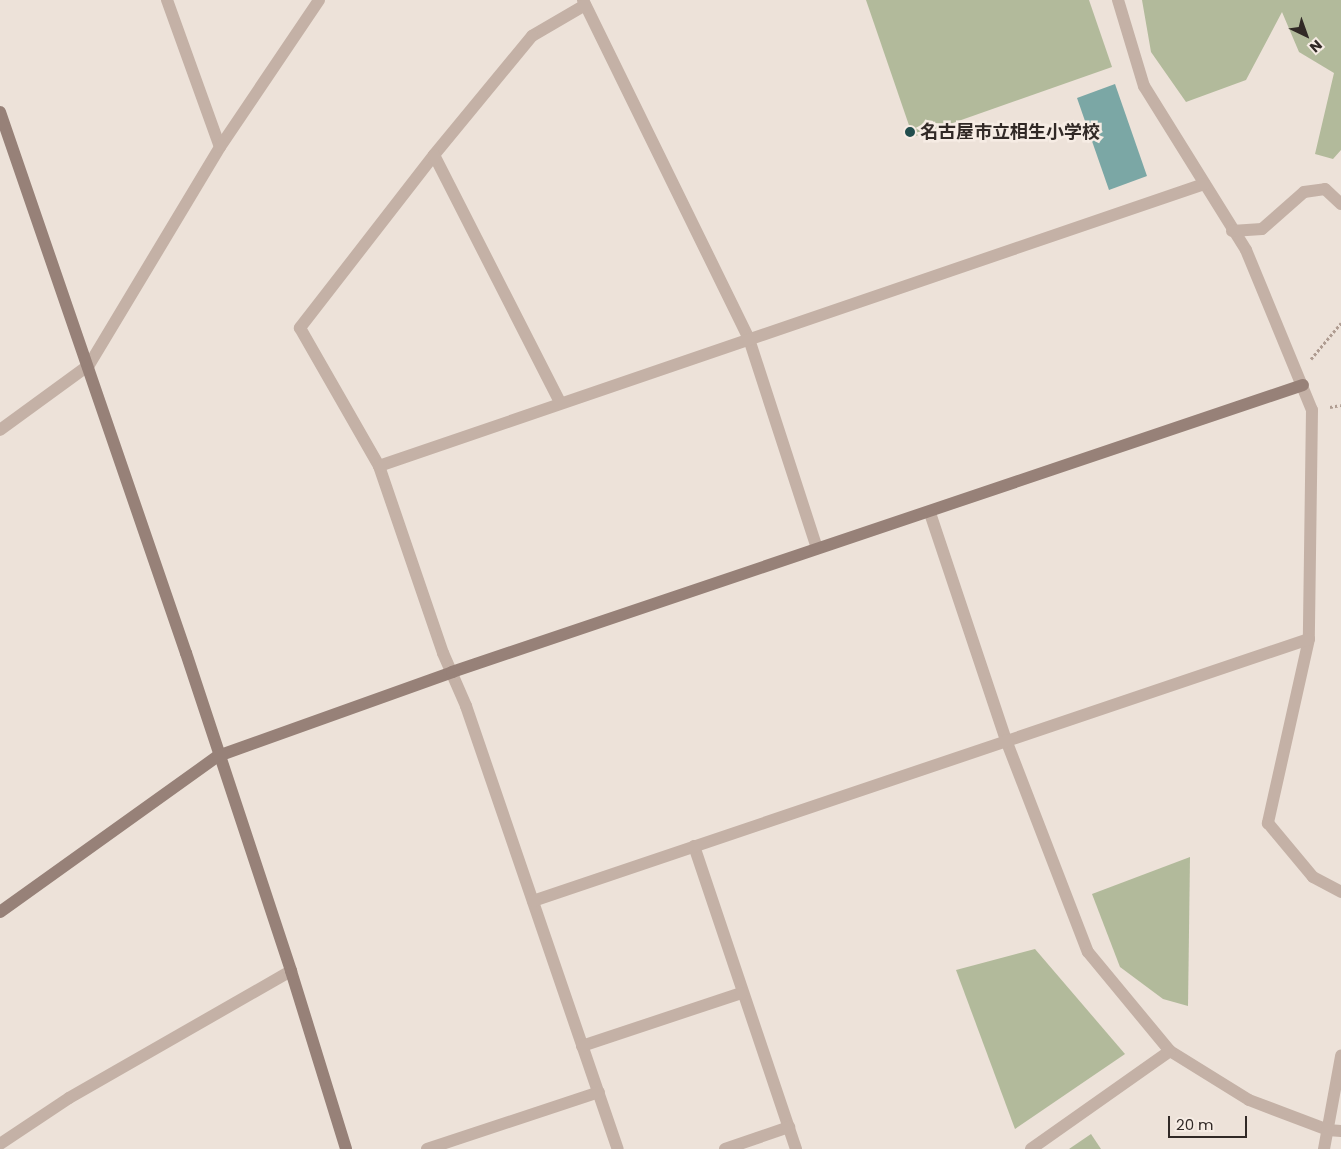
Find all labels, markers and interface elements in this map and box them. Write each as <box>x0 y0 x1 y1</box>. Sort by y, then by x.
north arrow <box>1281 10 1331 60</box>
text: N <box>1305 35 1327 57</box>
place label: 名古屋市立相生小学校 <box>920 121 1100 143</box>
marker: 名古屋市立相生小学校 <box>904 126 916 138</box>
scale bar <box>1171 1106 1250 1138</box>
text: 20 m <box>1176 1114 1214 1135</box>

